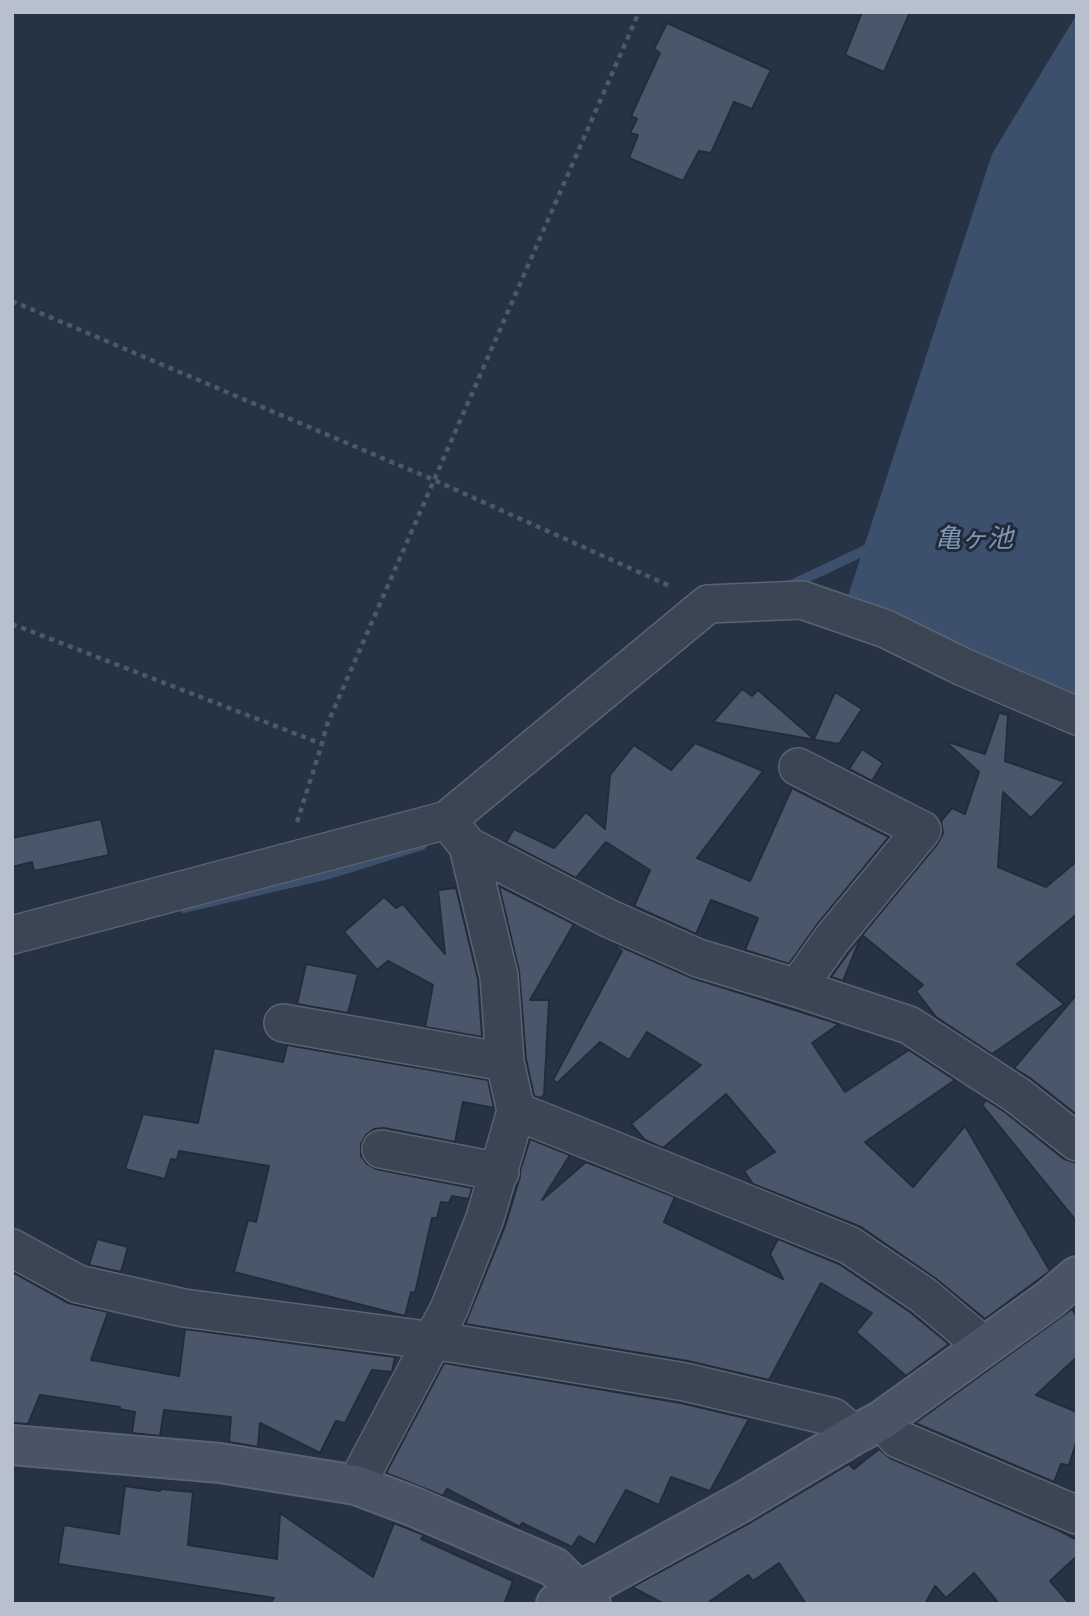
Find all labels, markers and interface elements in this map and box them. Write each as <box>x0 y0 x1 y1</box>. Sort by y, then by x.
water label: 亀ヶ池 <box>935 524 1013 556</box>

